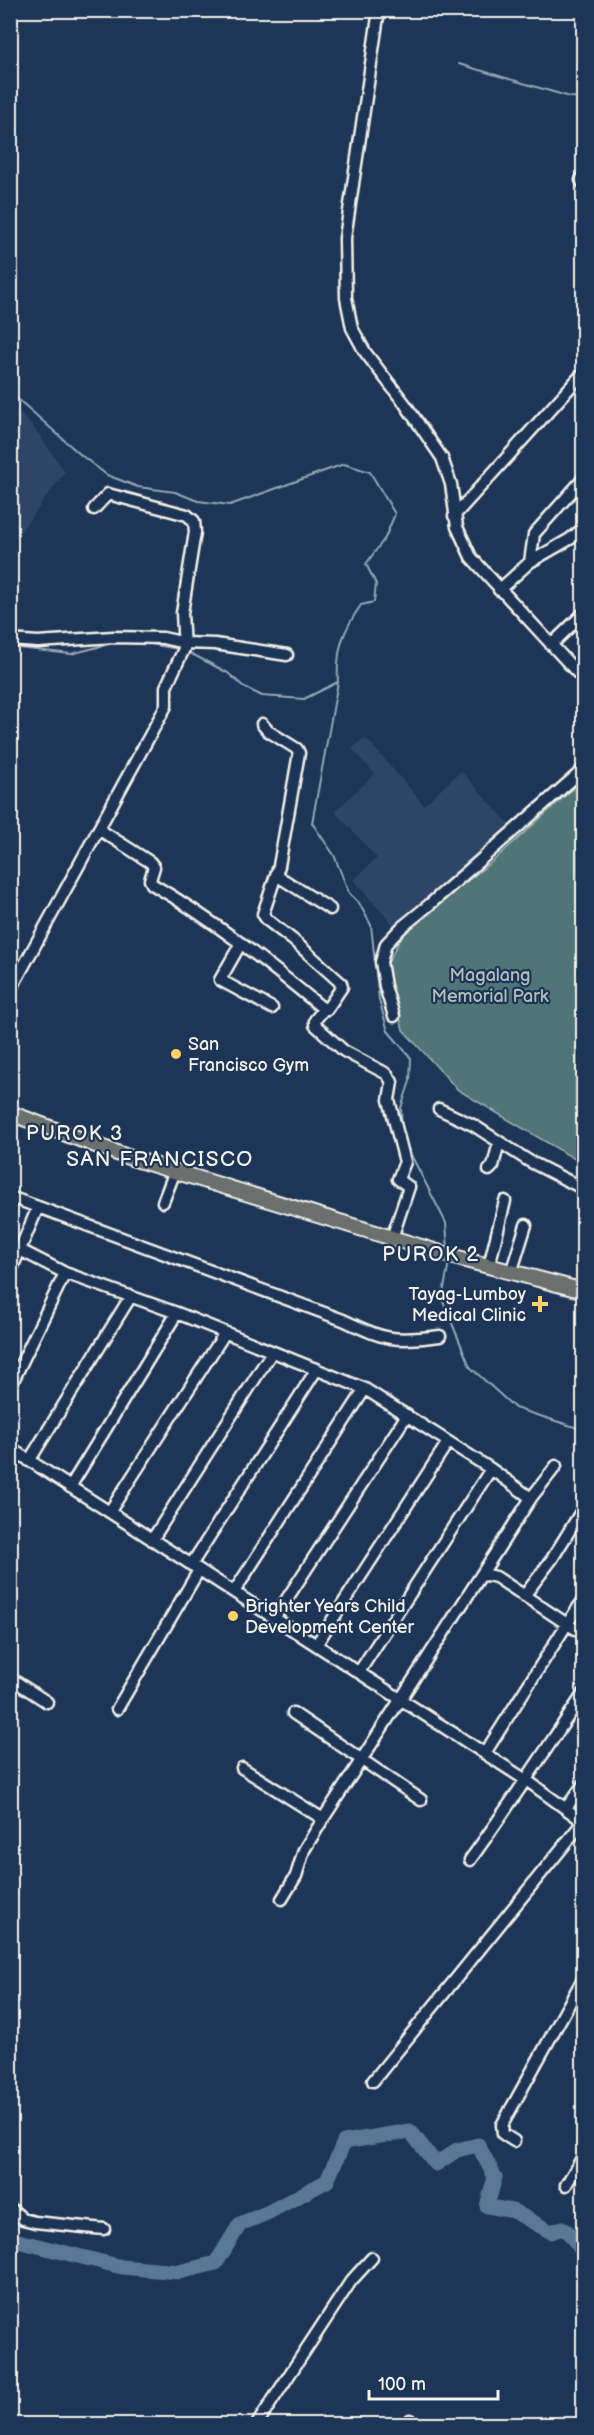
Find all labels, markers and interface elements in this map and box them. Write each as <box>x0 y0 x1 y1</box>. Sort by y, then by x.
park label: Magalang Memorial Park <box>431 965 549 1007</box>
place label: San Francisco Gym <box>188 1034 309 1076</box>
marker: San Francisco Gym <box>169 1047 183 1061</box>
district label: PUROK 3 <box>26 1122 124 1146</box>
district label: SAN FRANCISCO <box>66 1147 254 1172</box>
district label: PUROK 2 <box>382 1243 480 1267</box>
place label: Tayag-Lumboy Medical Clinic <box>408 1284 527 1326</box>
marker: Tayag-Lumboy Medical Clinic <box>531 1295 549 1313</box>
place label: Brighter Years Child Development Center <box>245 1596 415 1638</box>
marker: Brighter Years Child Development Center <box>226 1609 240 1623</box>
scale bar <box>369 2363 498 2401</box>
text: 100 m <box>378 2374 426 2395</box>

